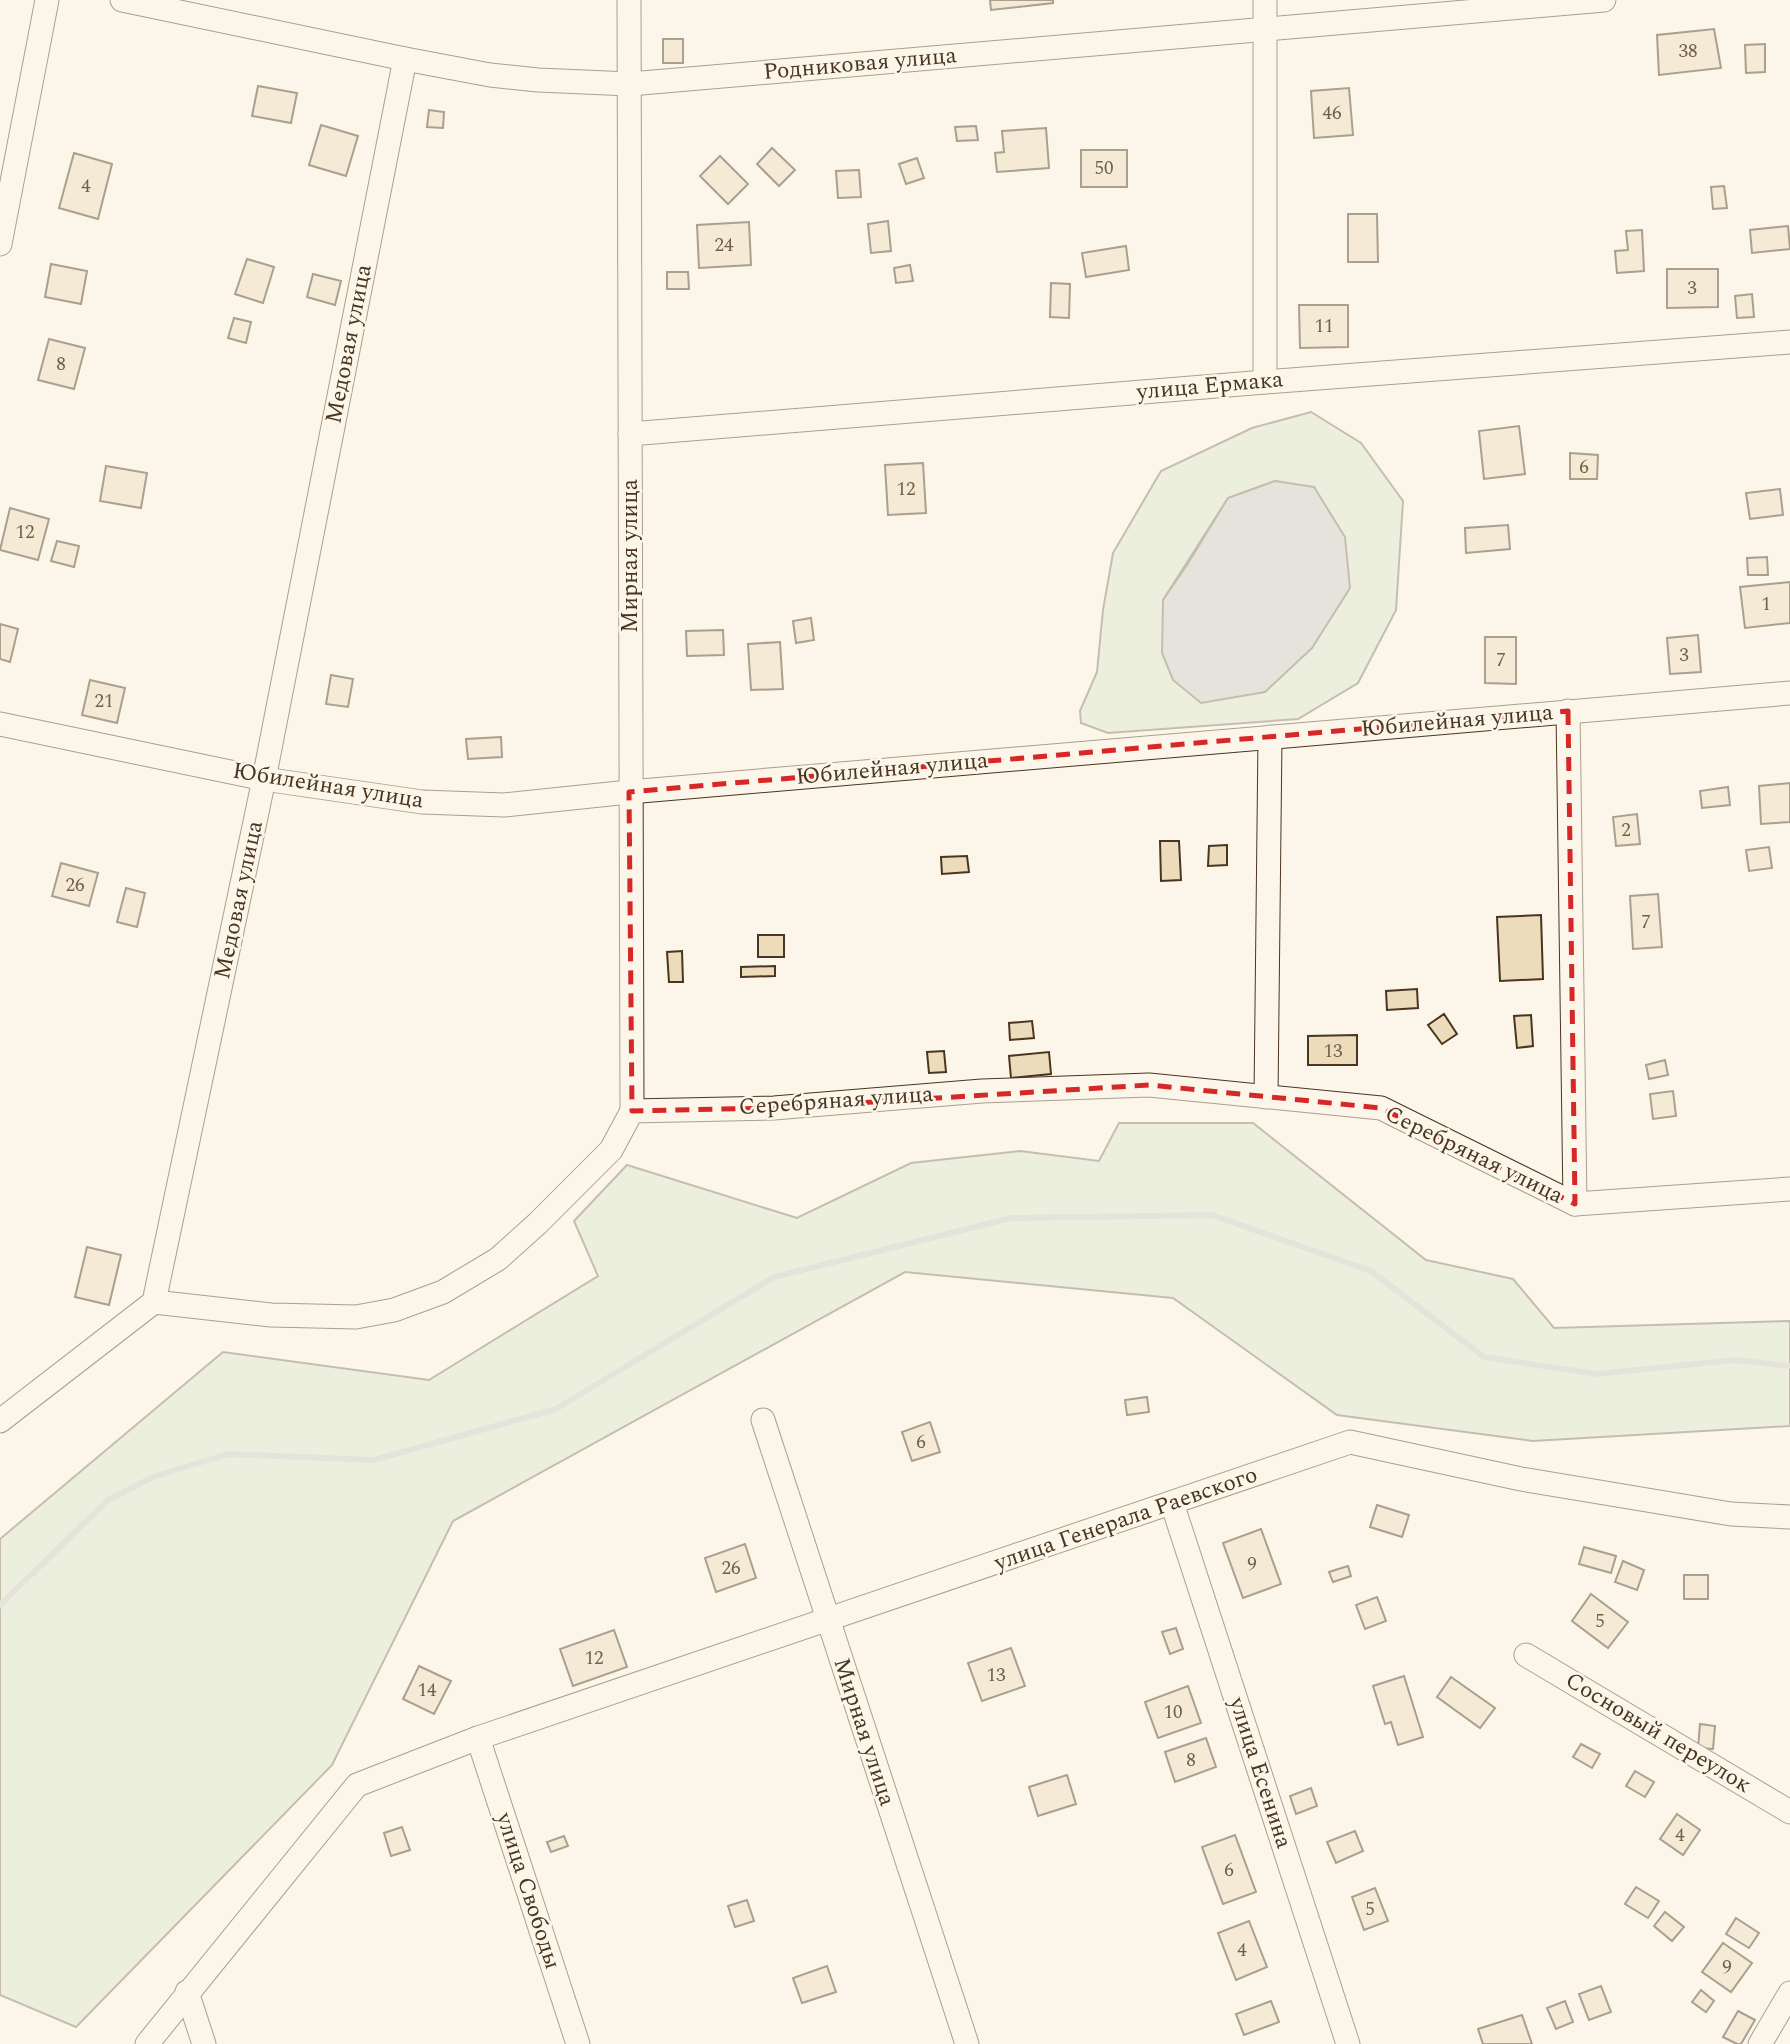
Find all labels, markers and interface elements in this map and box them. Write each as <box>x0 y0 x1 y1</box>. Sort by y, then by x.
house number: 38 <box>1678 37 1698 66</box>
street label: Родниковая улица <box>762 38 958 90</box>
house number: 46 <box>1322 99 1342 128</box>
house number: 50 <box>1094 154 1114 183</box>
house number: 4 <box>81 172 91 201</box>
house number: 24 <box>714 231 734 260</box>
street label: Медовая улица <box>316 261 382 427</box>
house number: 3 <box>1687 274 1697 303</box>
house number: 11 <box>1314 312 1334 341</box>
house number: 8 <box>56 350 66 379</box>
street label: улица Ермака <box>1134 362 1285 410</box>
house number: 6 <box>1579 453 1589 482</box>
house number: 12 <box>896 475 916 504</box>
street label: Мирная улица <box>613 479 648 633</box>
house number: 12 <box>15 518 35 547</box>
house number: 1 <box>1761 590 1771 619</box>
house number: 3 <box>1679 641 1689 670</box>
house number: 7 <box>1496 646 1506 675</box>
house number: 21 <box>94 687 114 716</box>
street label: Юбилейная улица <box>1359 695 1555 747</box>
street label: Юбилейная улица <box>794 743 990 795</box>
street label: Юбилейная улица <box>230 754 426 818</box>
house number: 2 <box>1621 816 1631 845</box>
street label: Медовая улица <box>205 817 273 983</box>
house number: 26 <box>65 871 85 900</box>
house number: 7 <box>1641 908 1651 937</box>
house number: 13 <box>1323 1037 1343 1066</box>
street label: Серебряная улица <box>738 1077 934 1125</box>
street label: Серебряная улица <box>1379 1097 1569 1213</box>
house number: 6 <box>916 1428 926 1457</box>
street label: улица Генерала Раевского <box>989 1457 1262 1581</box>
house number: 9 <box>1247 1550 1257 1579</box>
house number: 26 <box>721 1554 741 1583</box>
house number: 5 <box>1595 1607 1605 1636</box>
house number: 12 <box>584 1644 604 1673</box>
street label: Мирная улица <box>824 1653 904 1811</box>
house number: 13 <box>986 1661 1006 1690</box>
street label: Сосновый переулок <box>1558 1663 1758 1803</box>
house number: 14 <box>417 1676 437 1705</box>
street label: улица Есенина <box>1219 1692 1301 1853</box>
house number: 10 <box>1163 1698 1183 1727</box>
house number: 8 <box>1186 1746 1196 1775</box>
street label: улица Свободы <box>486 1807 570 1974</box>
house number: 4 <box>1675 1821 1685 1850</box>
house number: 6 <box>1224 1856 1234 1885</box>
house number: 5 <box>1365 1895 1375 1924</box>
house number: 4 <box>1237 1936 1247 1965</box>
house number: 9 <box>1722 1953 1732 1982</box>

